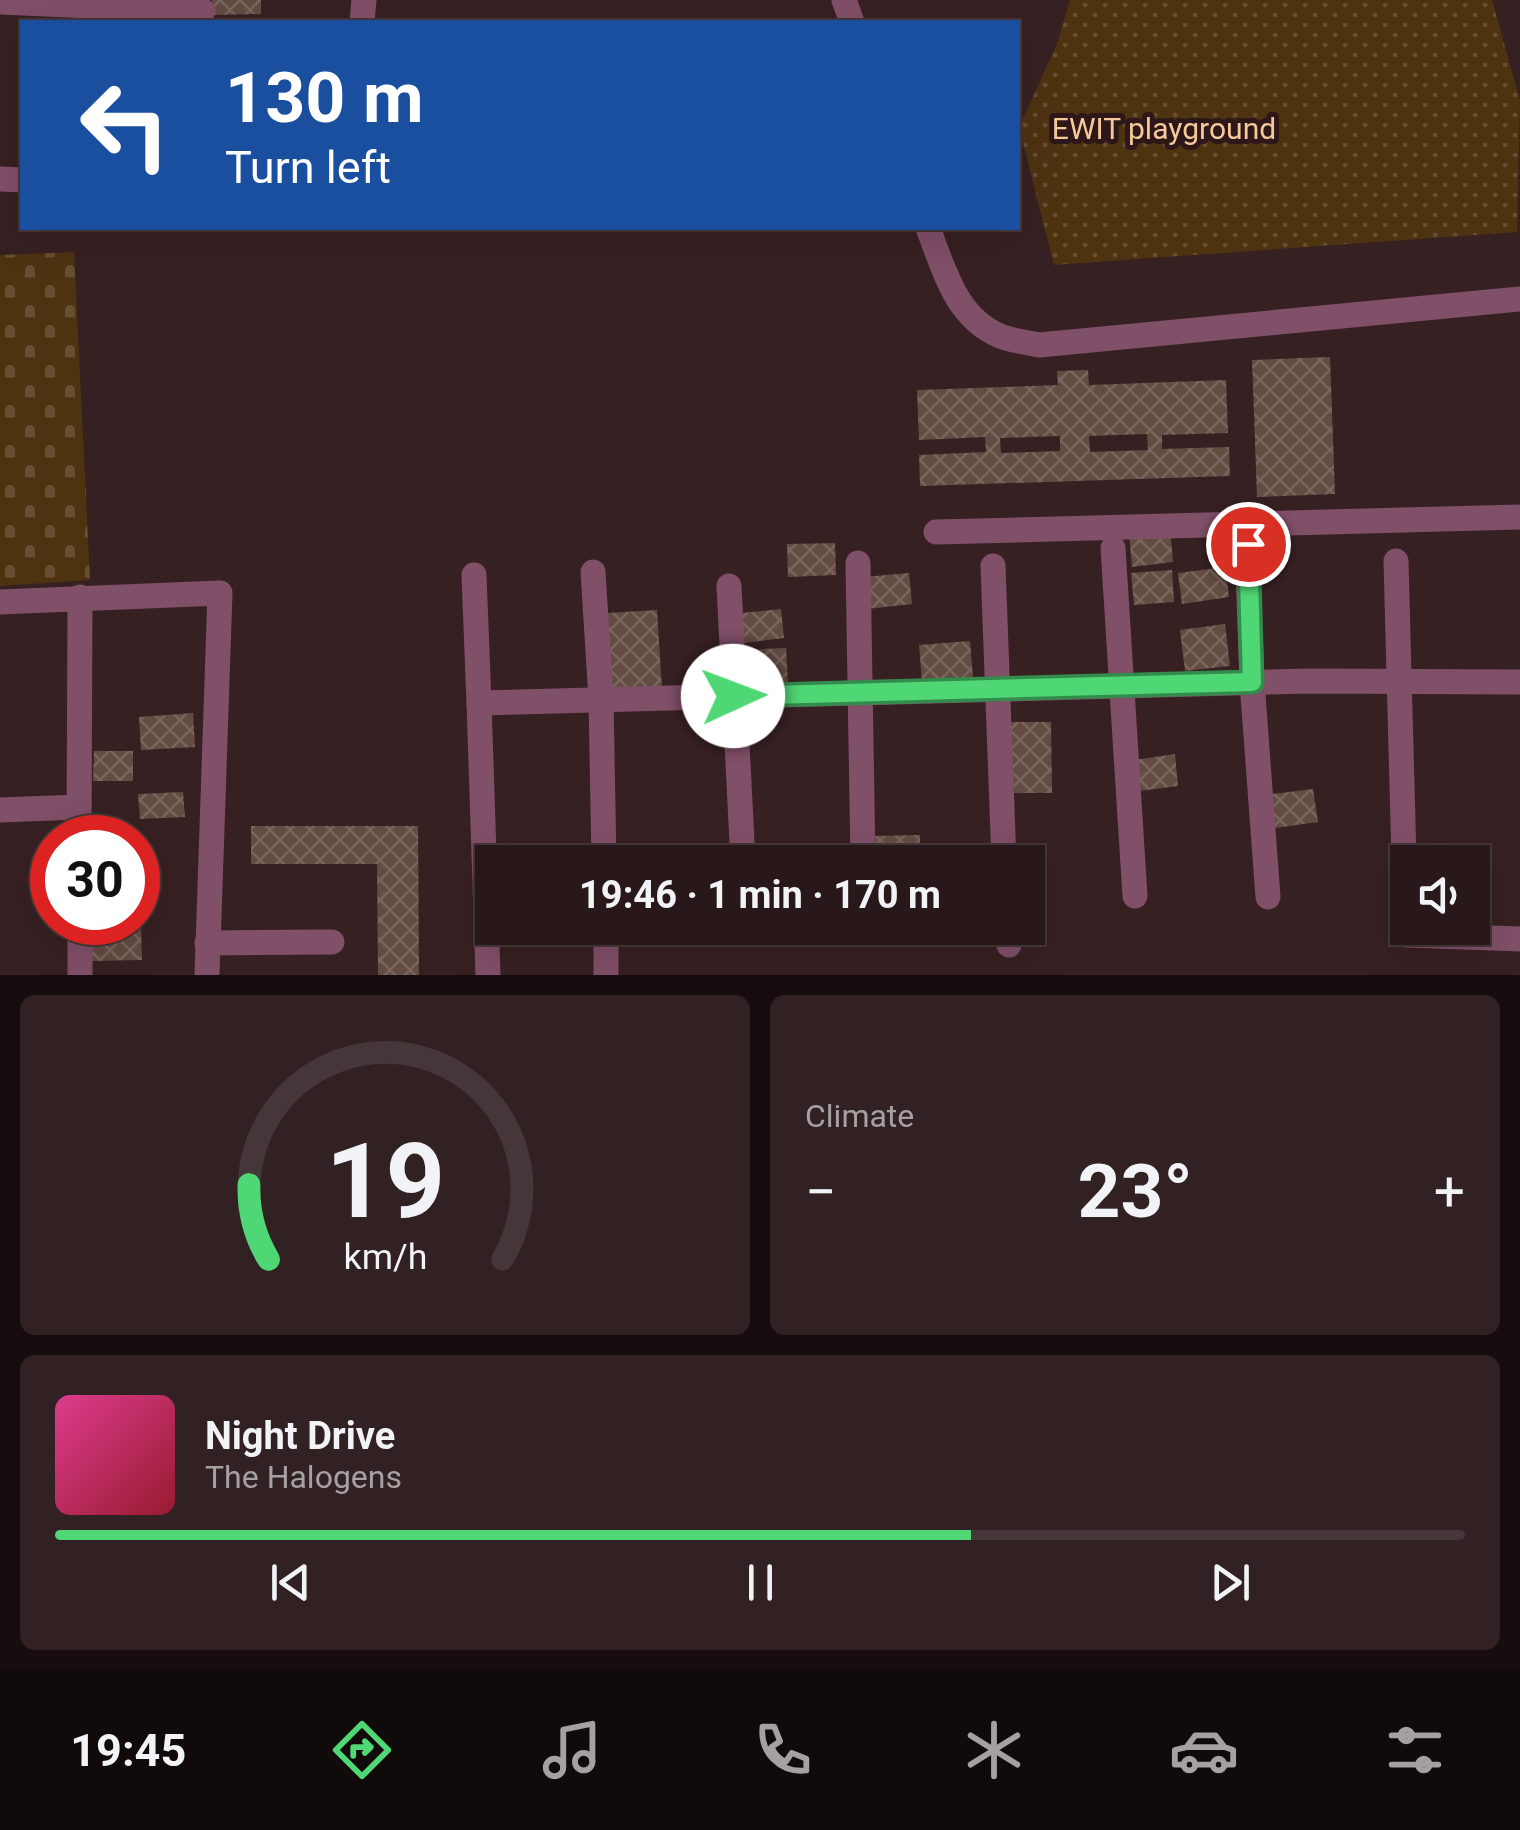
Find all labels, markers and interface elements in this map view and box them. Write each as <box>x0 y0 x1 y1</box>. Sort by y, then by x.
text: 130 m <box>225 57 424 139</box>
icon: left <box>60 60 190 190</box>
park label: EWIT playground <box>1052 111 1276 146</box>
text: Turn left <box>225 141 391 194</box>
pin <box>1206 502 1291 587</box>
icon: arrive <box>1221 517 1276 572</box>
position arrow <box>681 644 785 748</box>
speed limit sign: 30 <box>30 815 160 945</box>
map controls <box>1390 845 1490 945</box>
button: sound <box>1390 845 1490 945</box>
text: 19:46 · 1 min · 170 m <box>579 873 941 917</box>
text: Climate <box>805 1097 914 1135</box>
text: 19 <box>325 1121 445 1242</box>
text: 23° <box>1077 1147 1193 1235</box>
text: − <box>805 1160 836 1224</box>
text: + <box>1434 1160 1465 1224</box>
text: km/h <box>343 1236 427 1278</box>
text: Night Drive <box>205 1414 395 1458</box>
text: The Halogens <box>205 1458 402 1496</box>
icon: previous <box>263 1555 318 1610</box>
icon: pause <box>733 1555 788 1610</box>
icon: next <box>1203 1555 1258 1610</box>
icon: directions <box>327 1715 397 1785</box>
icon: music <box>537 1715 607 1785</box>
icon: phone <box>748 1715 818 1785</box>
icon: climate <box>959 1715 1029 1785</box>
icon: car <box>1169 1715 1239 1785</box>
icon: filters <box>1380 1715 1450 1785</box>
text: 19:45 <box>70 1724 186 1777</box>

